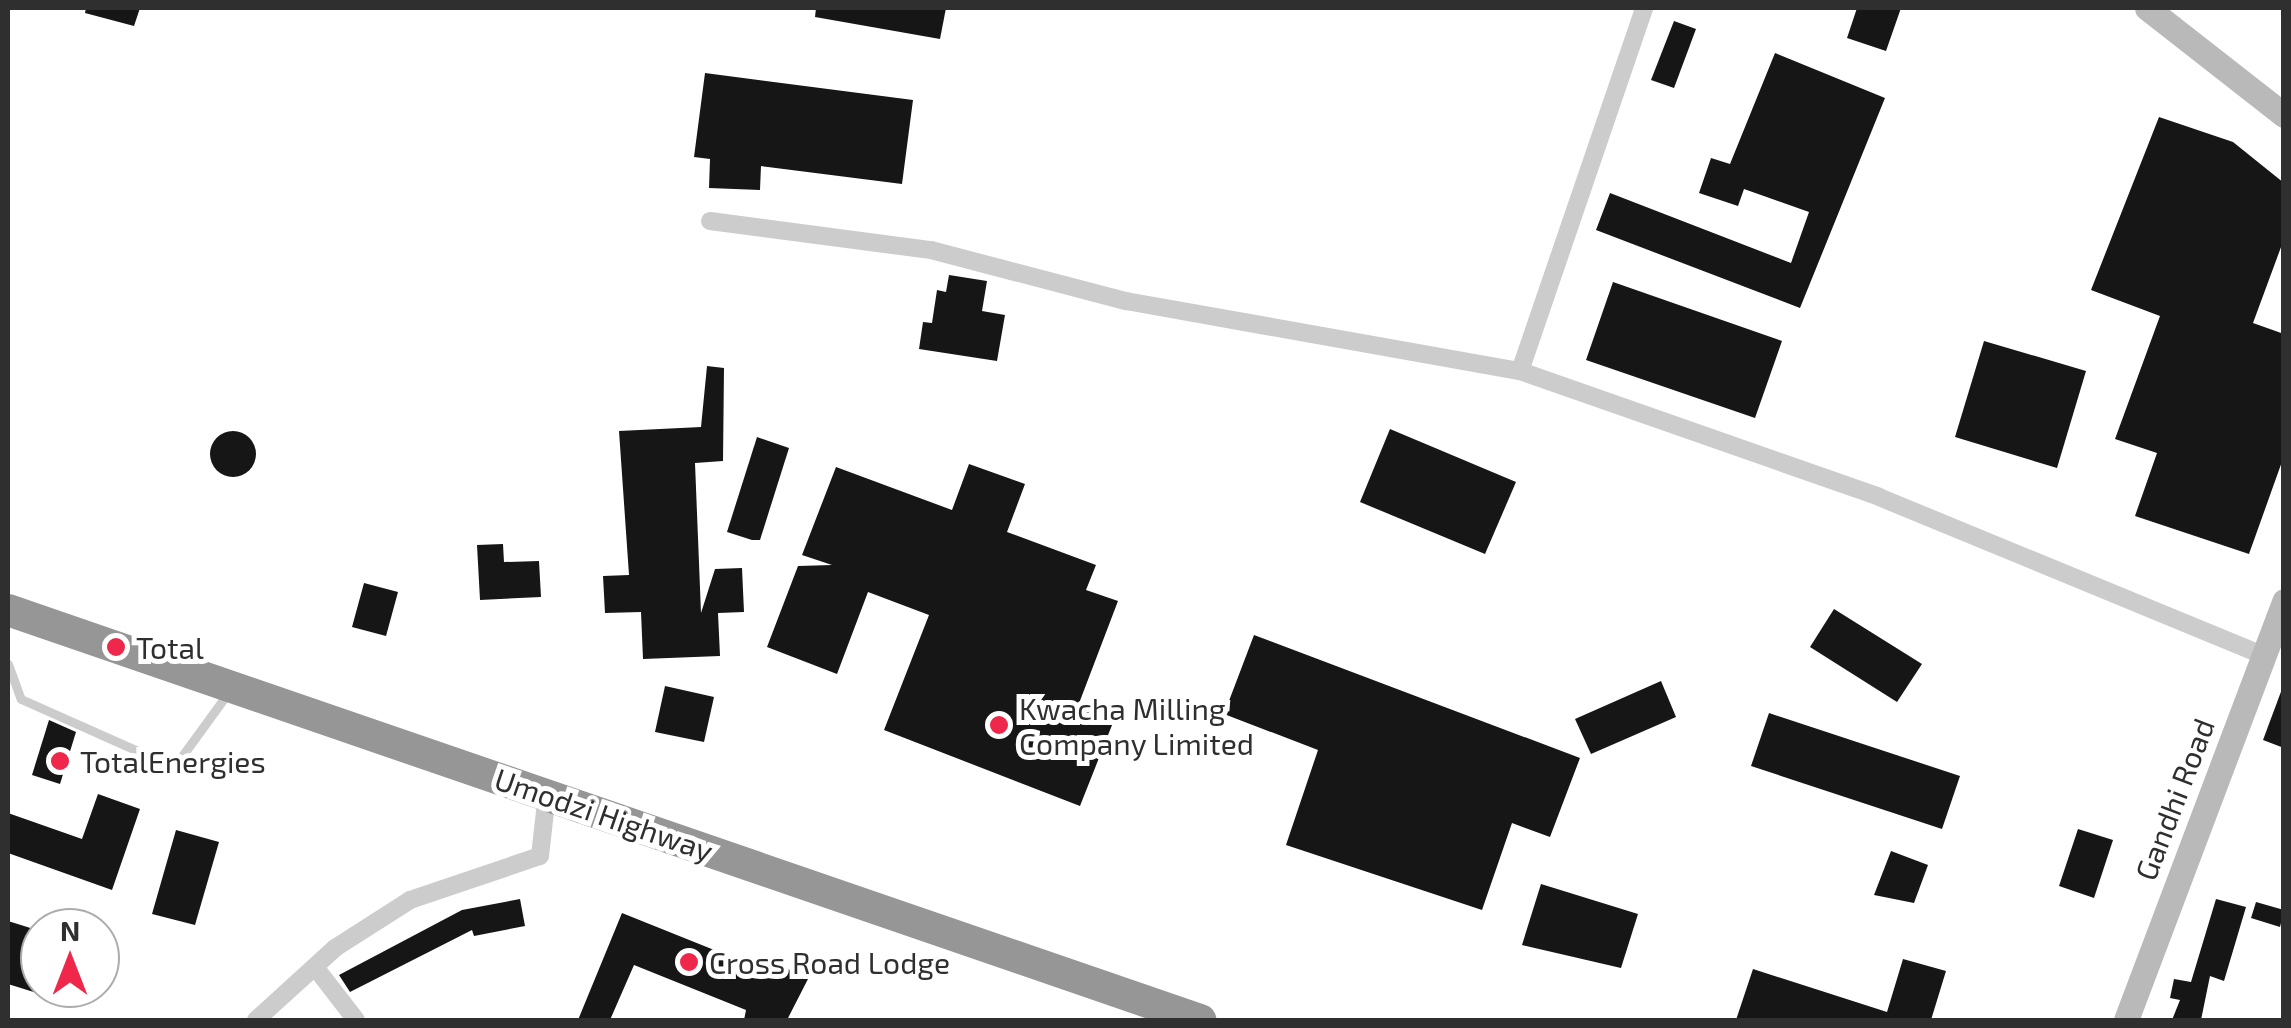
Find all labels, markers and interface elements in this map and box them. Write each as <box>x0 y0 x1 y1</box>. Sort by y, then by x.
place label: Total <box>136 629 204 665</box>
marker: Total <box>105 636 127 658</box>
place label: Kwacha Milling Company Limited <box>1019 690 1255 760</box>
street label: Gandhi Road <box>2127 713 2221 885</box>
marker: Kwacha Milling Company Limited <box>988 714 1010 736</box>
place label: TotalEnergies <box>80 743 266 779</box>
marker: TotalEnergies <box>49 750 71 772</box>
street label: Umodzi Highway <box>490 760 718 868</box>
north arrow <box>20 908 120 1008</box>
text: N <box>60 913 80 947</box>
place label: Cross Road Lodge <box>709 944 950 980</box>
marker: Cross Road Lodge <box>678 951 700 973</box>

